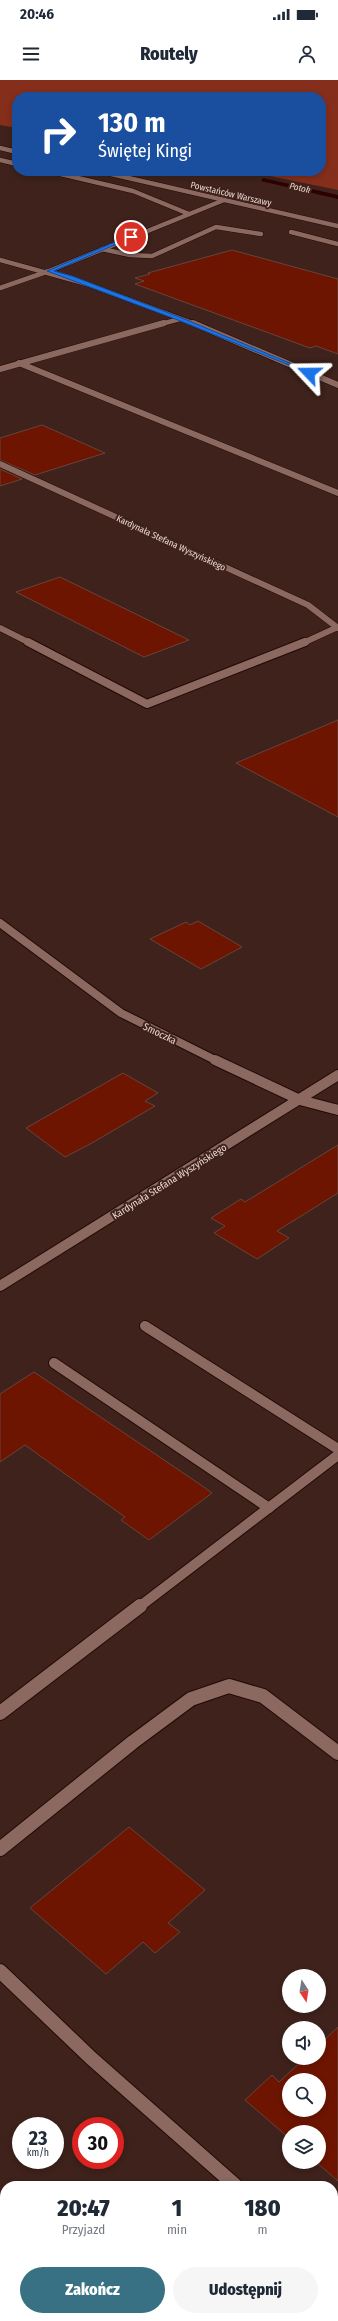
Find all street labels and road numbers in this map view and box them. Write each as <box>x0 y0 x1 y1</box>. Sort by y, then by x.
street label: Powstańców Warszawy <box>190 180 272 208</box>
street label: Kardynała Stefana Wyszyńskiego <box>115 513 227 573</box>
street label: Smoczka <box>141 1021 178 1047</box>
street label: Kardynała Stefana Wyszyńskiego <box>110 1142 229 1222</box>

